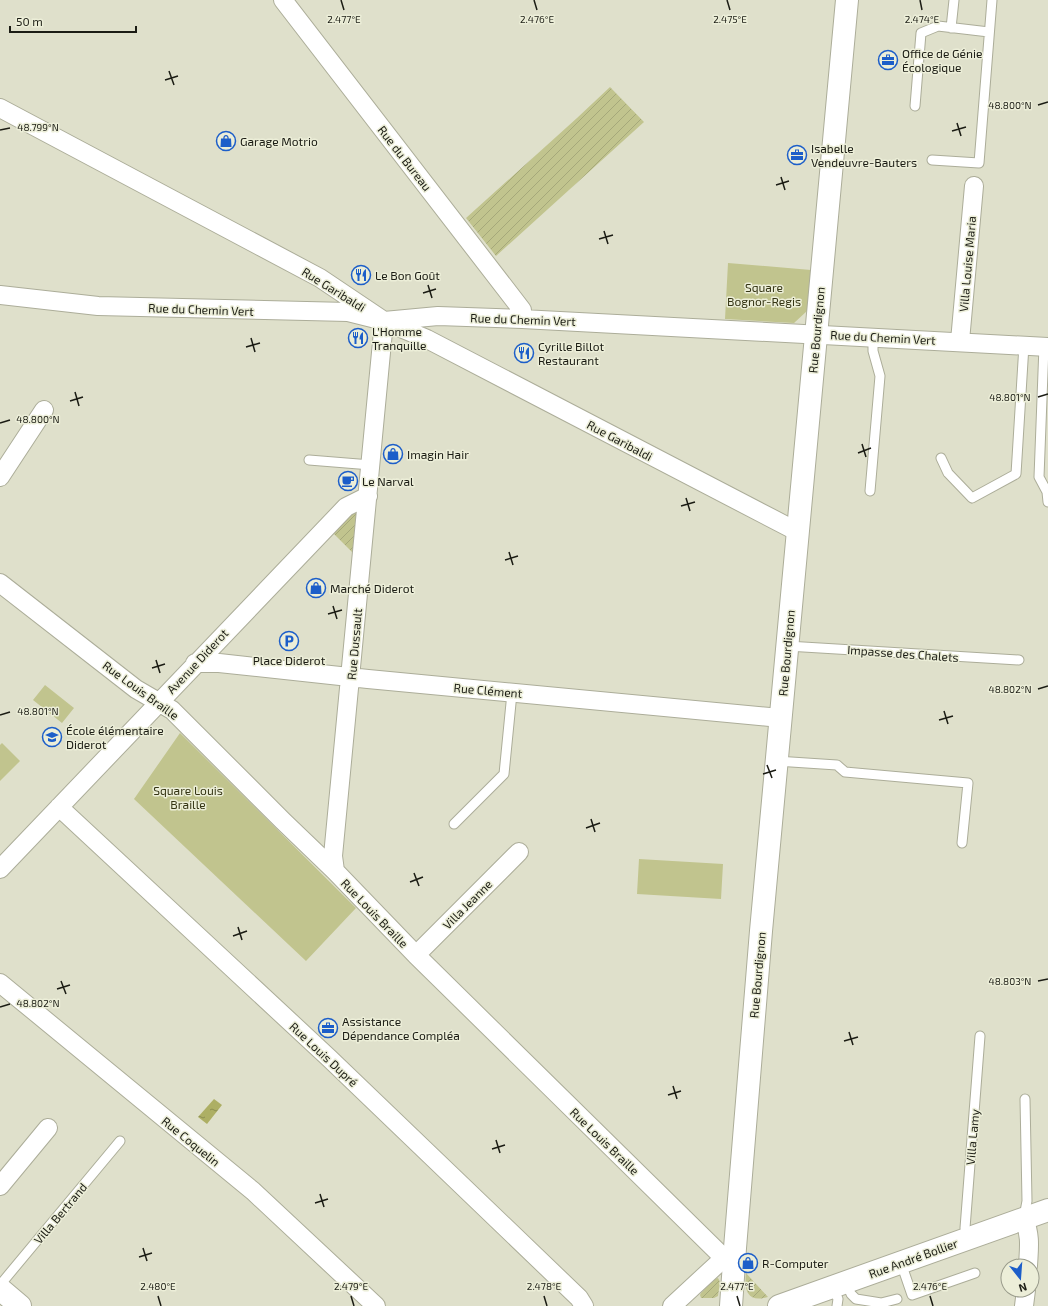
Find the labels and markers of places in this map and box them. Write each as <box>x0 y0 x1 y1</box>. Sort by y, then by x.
place label: Office de Génie Écologique <box>902 46 982 74</box>
office icon: Office de Génie Écologique <box>877 49 899 71</box>
shop icon: Garage Motrio <box>215 130 237 152</box>
place label: Garage Motrio <box>240 134 318 148</box>
place label: Isabelle Vendeuvre-Bauters <box>811 141 917 169</box>
office icon: Isabelle Vendeuvre-Bauters <box>786 144 808 166</box>
restaurant icon: Le Bon Goût <box>350 264 372 286</box>
place label: Le Bon Goût <box>375 268 440 282</box>
place label: L'Homme Tranquille <box>372 324 426 352</box>
restaurant icon: L'Homme Tranquille <box>347 327 369 349</box>
place label: Cyrille Billot Restaurant <box>538 339 604 367</box>
restaurant icon: Cyrille Billot Restaurant <box>513 342 535 364</box>
shop icon: Imagin Hair <box>382 443 404 465</box>
place label: Imagin Hair <box>407 447 469 461</box>
cafe icon: Le Narval <box>337 470 359 492</box>
place label: Le Narval <box>362 474 414 488</box>
shop icon: Marché Diderot <box>305 577 327 599</box>
place label: Marché Diderot <box>330 581 414 595</box>
parking icon: Place Diderot <box>278 630 300 652</box>
place label: Place Diderot <box>253 653 326 667</box>
place label: École élémentaire Diderot <box>66 723 164 751</box>
school or university icon: École élémentaire Diderot <box>41 726 63 748</box>
place label: Assistance Dépendance Compléa <box>342 1014 460 1042</box>
office icon: Assistance Dépendance Compléa <box>317 1017 339 1039</box>
shop icon: R-Computer <box>737 1252 759 1274</box>
place label: R-Computer <box>762 1256 829 1270</box>

